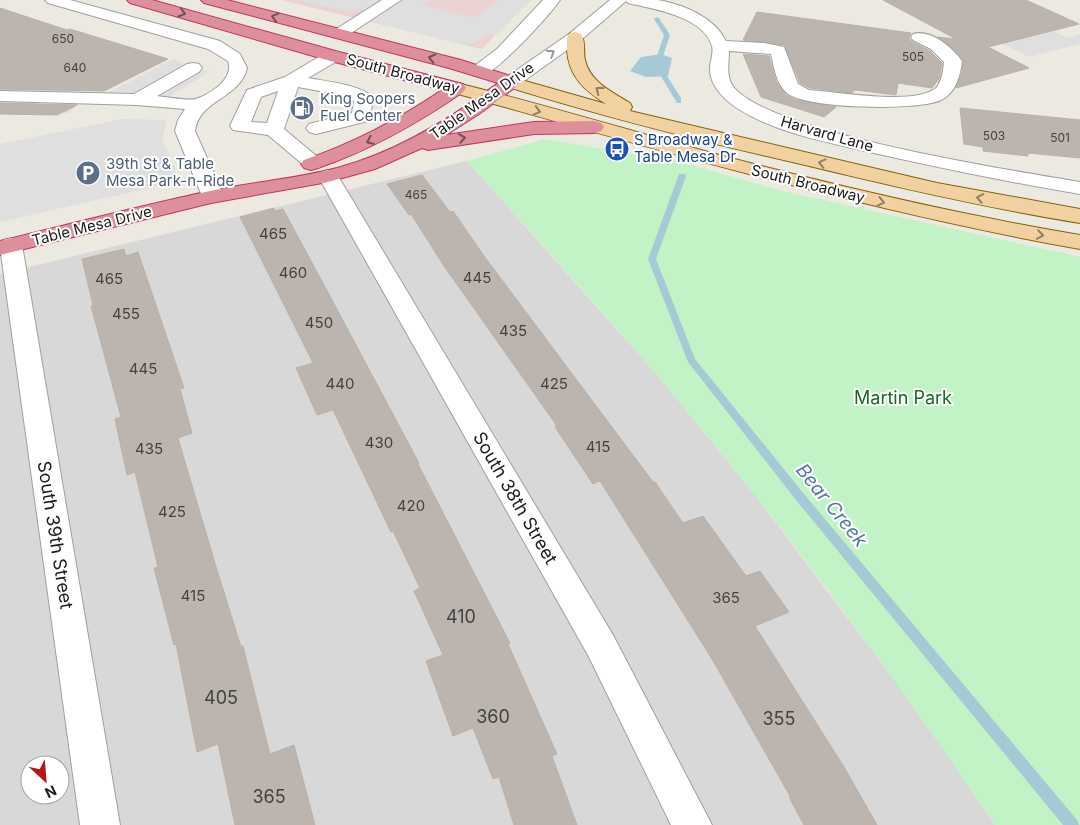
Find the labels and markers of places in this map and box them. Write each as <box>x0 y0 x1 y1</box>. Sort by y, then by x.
place label: King Soopers Fuel Center <box>320 89 415 125</box>
fuel station icon: King Soopers Fuel Center <box>289 95 315 121</box>
place label: S Broadway & Table Mesa Dr <box>634 130 736 166</box>
bus stop icon: S Broadway & Table Mesa Dr <box>604 136 630 162</box>
place label: 39th St & Table Mesa Park-n-Ride <box>106 154 234 190</box>
parking icon: 39th St & Table Mesa Park-n-Ride <box>75 160 101 186</box>

